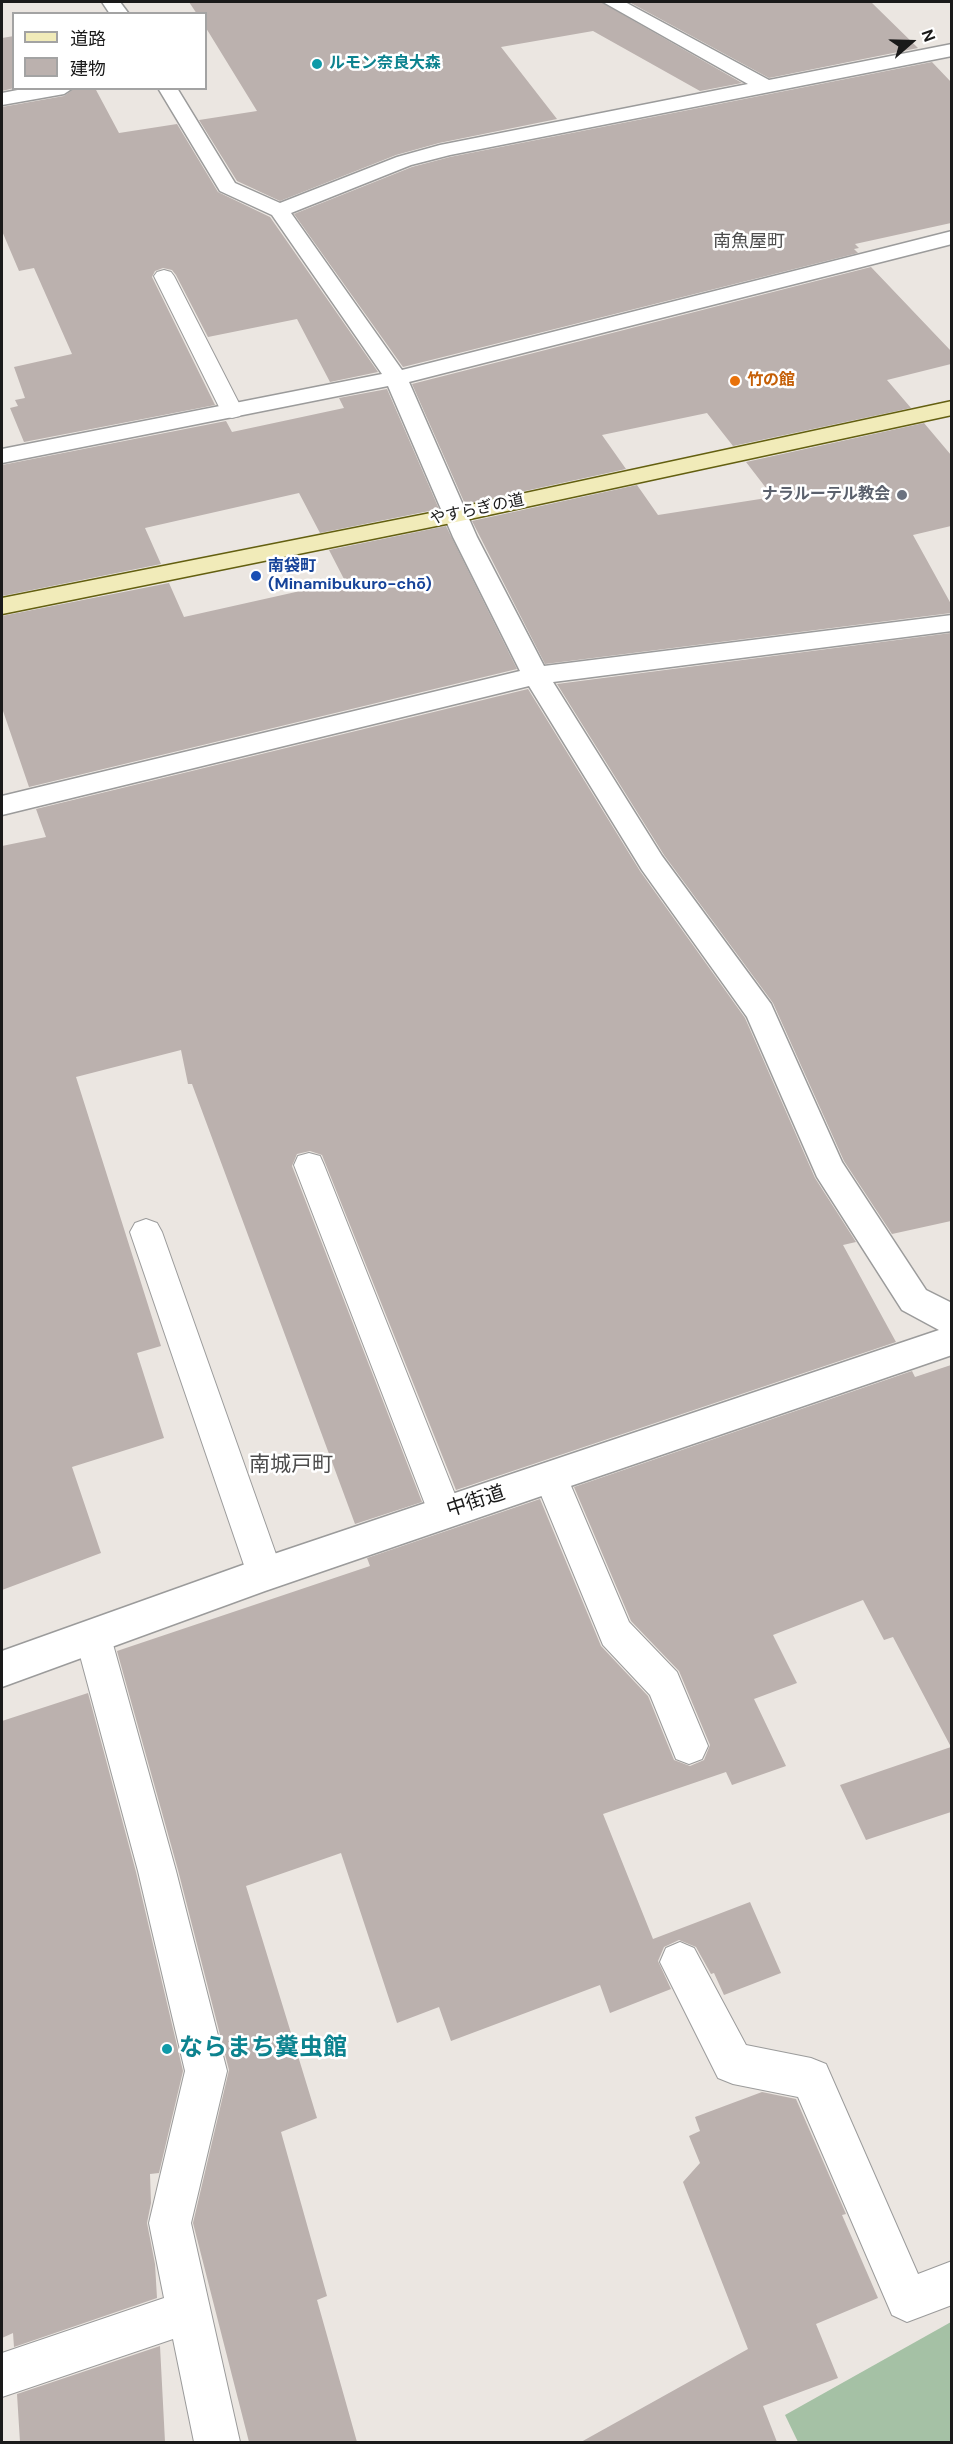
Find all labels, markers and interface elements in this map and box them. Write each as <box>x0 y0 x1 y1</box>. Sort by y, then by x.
legend <box>12 12 207 90</box>
north arrow <box>881 12 941 72</box>
text: 道路 <box>70 27 106 51</box>
text: N <box>917 27 940 45</box>
place label: ルモン奈良大森 <box>329 54 441 74</box>
text: 建物 <box>70 57 106 81</box>
marker: ルモン奈良大森 <box>310 57 324 71</box>
district label: 南魚屋町 <box>713 231 785 253</box>
place label: 竹の館 <box>747 371 795 391</box>
marker: 竹の館 <box>728 374 742 388</box>
place label: ナラルーテル教会 <box>762 485 890 505</box>
marker: ナラルーテル教会 <box>895 488 909 502</box>
street label: やすらぎの道 <box>428 491 526 529</box>
place label: 南袋町 (Minamibukuro-chō) <box>268 557 432 595</box>
marker: 南袋町 (Minamibukuro-chō) <box>249 569 263 583</box>
district label: 南城戸町 <box>249 1452 333 1478</box>
street label: 中街道 <box>444 1481 508 1523</box>
place label: ならまち糞虫館 <box>179 2035 347 2063</box>
marker: ならまち糞虫館 <box>160 2042 174 2056</box>

